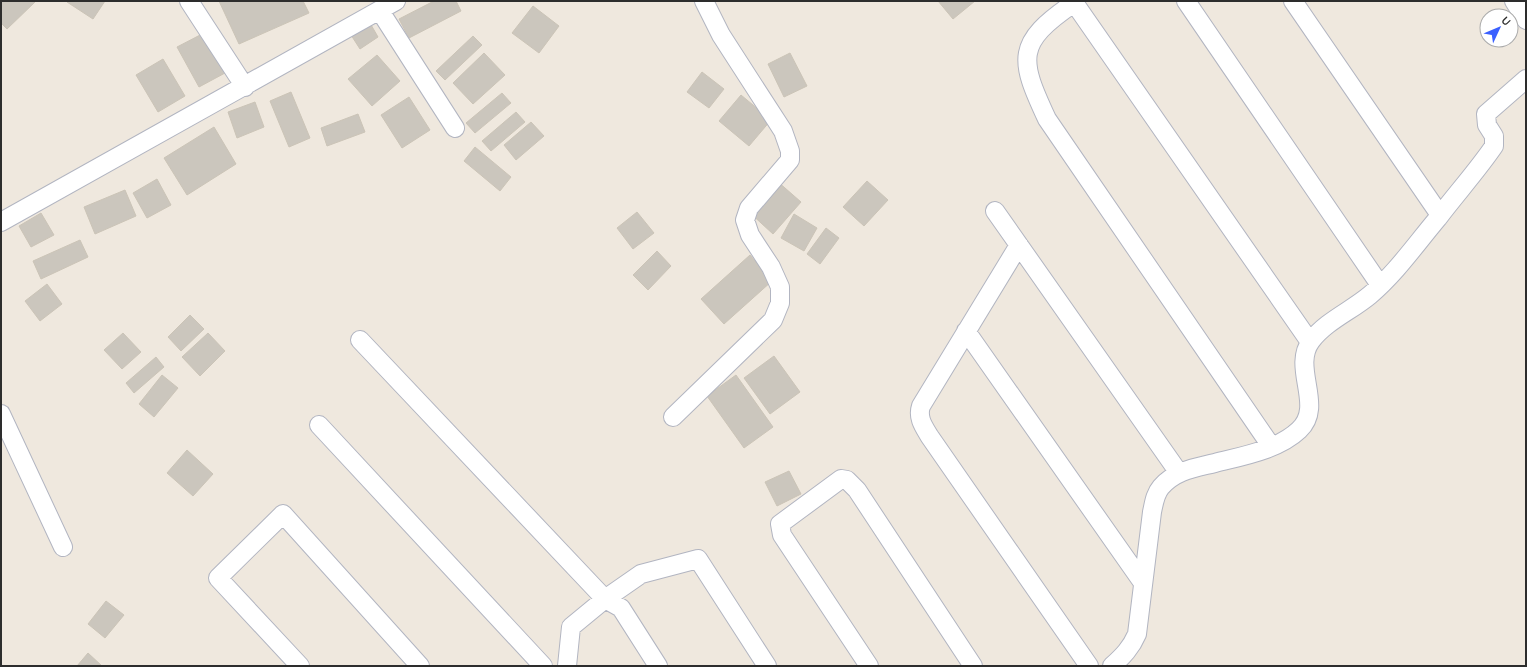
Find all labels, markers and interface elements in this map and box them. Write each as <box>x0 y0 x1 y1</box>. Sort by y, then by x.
north arrow <box>1479 8 1519 48</box>
text: U <box>1498 13 1514 29</box>

